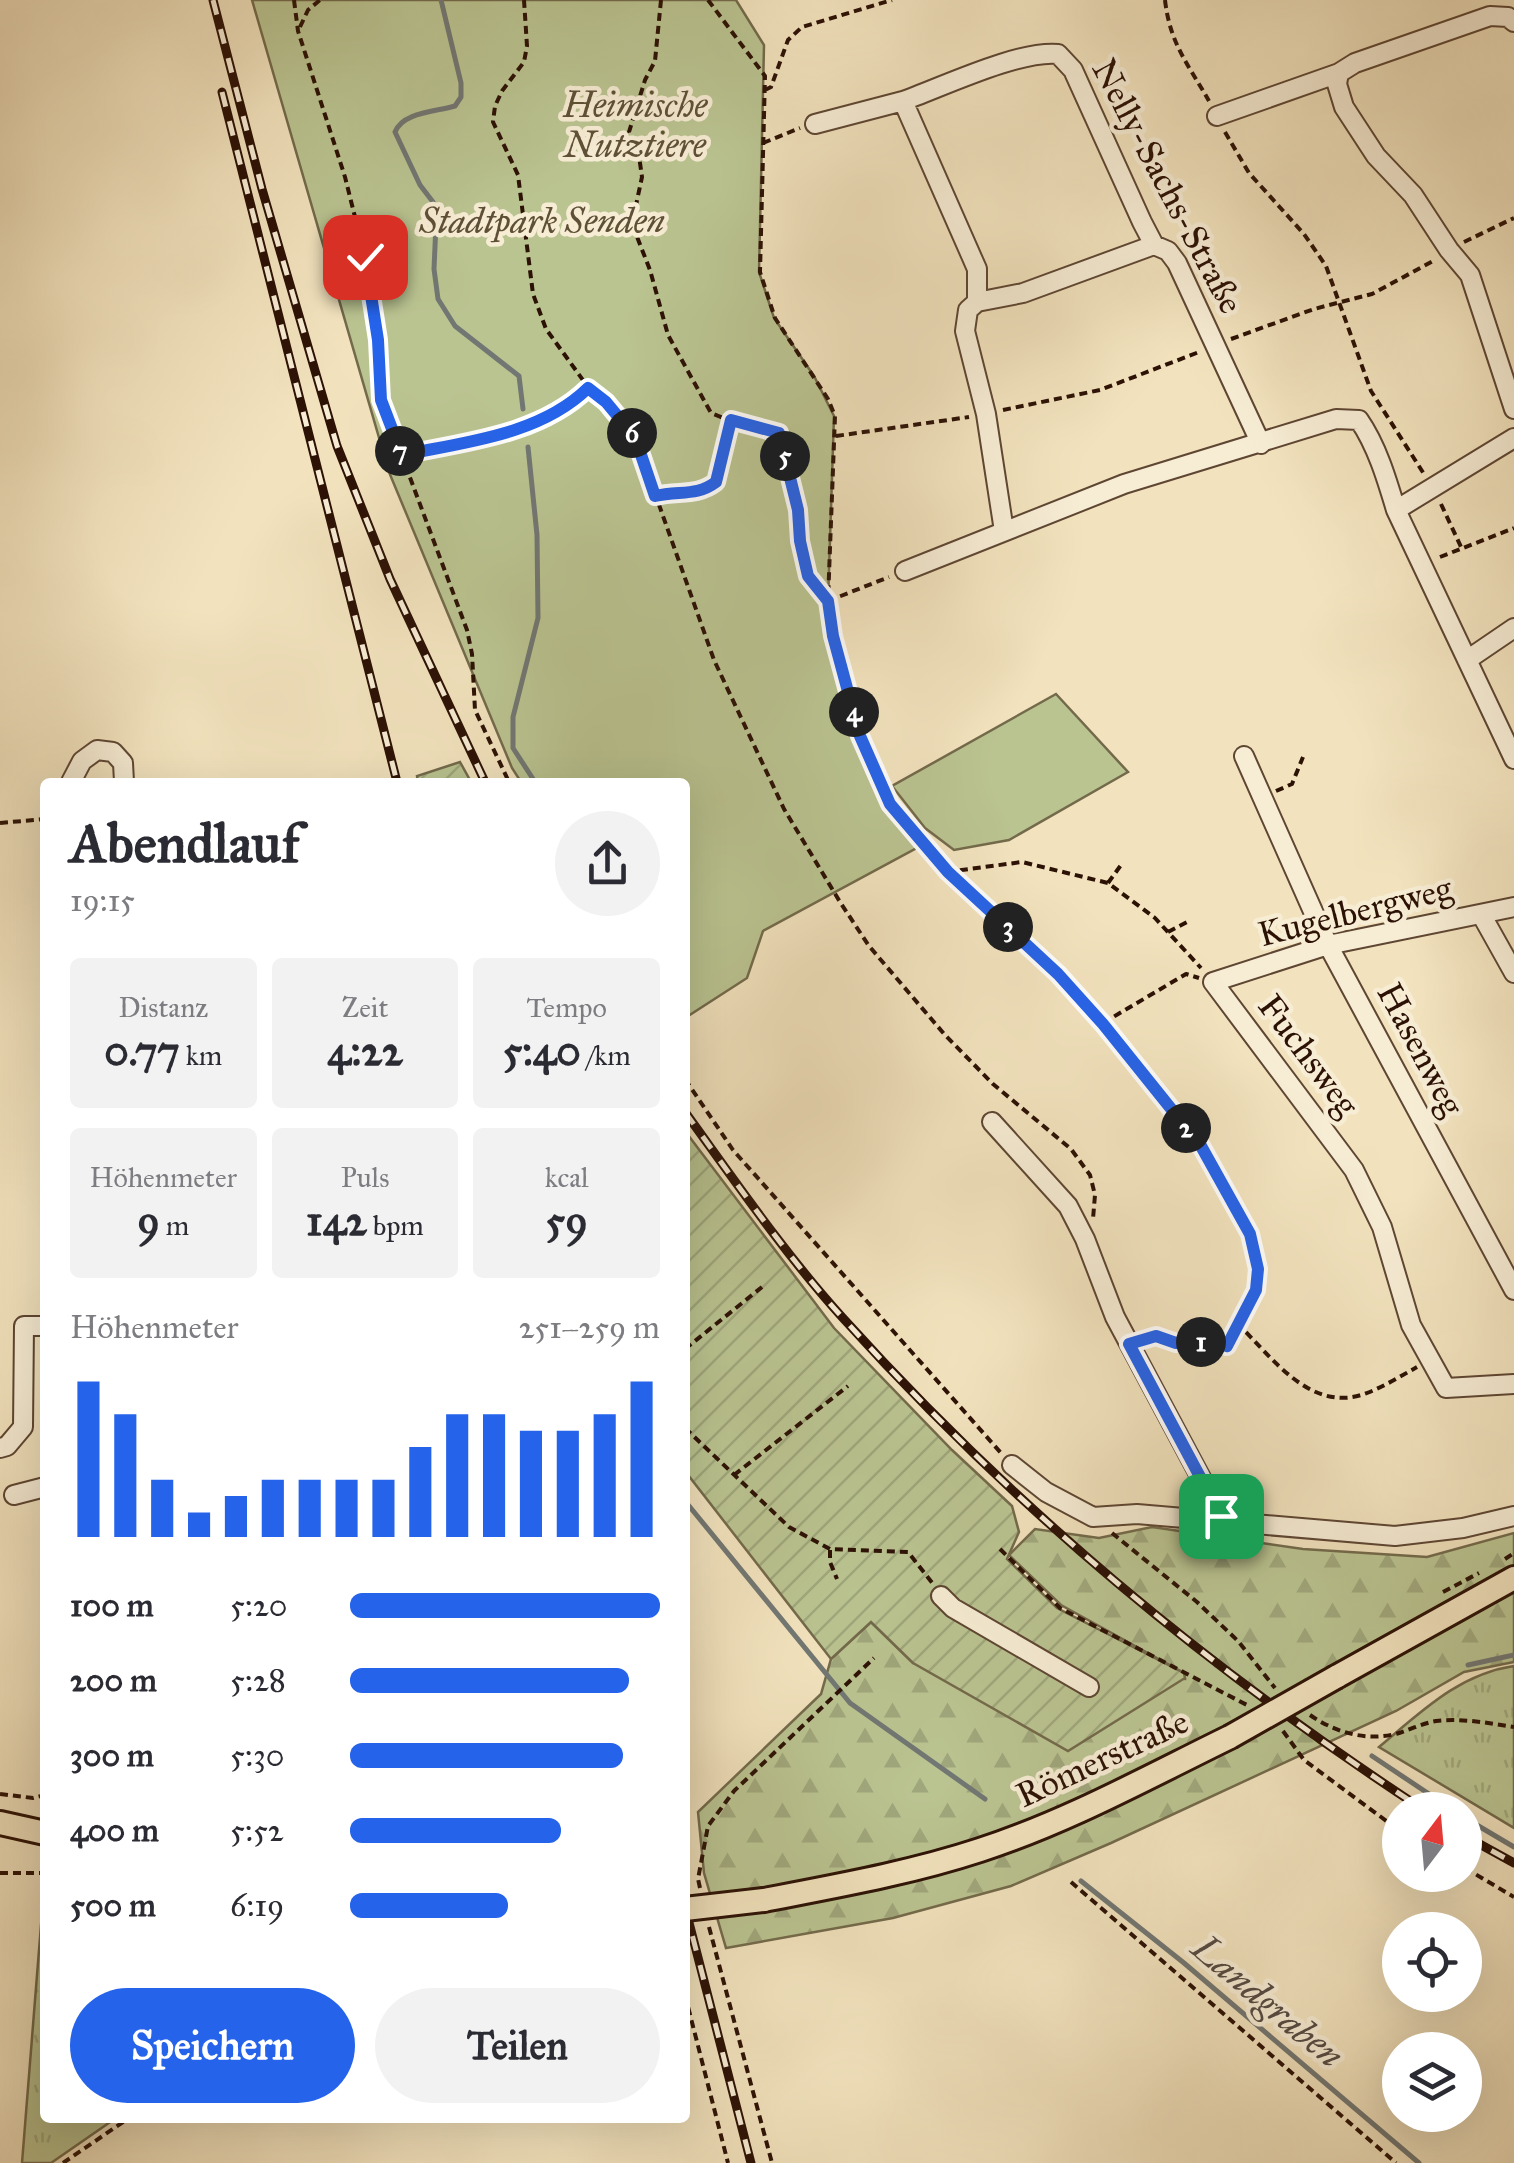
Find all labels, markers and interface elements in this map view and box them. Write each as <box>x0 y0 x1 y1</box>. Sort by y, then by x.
street label: Nelly-Sachs-Straße <box>1082 52 1253 321</box>
park label: Heimische Nutztiere <box>562 84 708 167</box>
park label: Stadtpark Senden <box>418 200 665 243</box>
pin <box>323 215 408 300</box>
icon: check <box>338 230 393 285</box>
pin: 6 <box>607 408 657 458</box>
text: 6 <box>625 415 639 450</box>
pin: 7 <box>375 426 425 476</box>
pin: 5 <box>760 431 810 481</box>
text: 7 <box>393 433 407 468</box>
text: 5 <box>778 438 792 473</box>
pin: 4 <box>829 687 879 737</box>
text: 4 <box>846 694 862 729</box>
text: Abendlauf <box>70 810 300 877</box>
button: share <box>555 811 660 916</box>
street label: Kugelbergweg <box>1254 866 1457 956</box>
text: 19:15 <box>70 881 135 920</box>
pin: 3 <box>983 902 1033 952</box>
text: 3 <box>1002 909 1014 944</box>
street label: Hasenweg <box>1368 975 1474 1124</box>
street label: Fuchsweg <box>1249 986 1369 1125</box>
text: Distanz <box>118 990 208 1025</box>
text: Zeit <box>342 990 388 1025</box>
text: Tempo <box>526 990 607 1025</box>
text: 0.77 <box>104 1025 180 1077</box>
text: 4:22 <box>327 1025 403 1077</box>
text: 5:40 <box>503 1025 581 1077</box>
text: km <box>180 1038 222 1073</box>
text: /km <box>581 1038 631 1073</box>
pin: 2 <box>1161 1103 1211 1153</box>
text: 2 <box>1179 1110 1193 1145</box>
text: Höhenmeter <box>90 1160 237 1195</box>
text: Puls <box>341 1160 389 1195</box>
text: kcal <box>545 1160 589 1195</box>
text: 9 <box>137 1195 160 1247</box>
text: 142 <box>306 1195 367 1247</box>
text: 59 <box>546 1195 588 1247</box>
text: m <box>160 1208 189 1243</box>
text: bpm <box>367 1208 424 1243</box>
text: Höhenmeter <box>70 1308 239 1347</box>
text: 251–259 m <box>519 1308 660 1347</box>
pin: 1 <box>1176 1317 1226 1367</box>
text: 1 <box>1195 1324 1207 1359</box>
pin <box>1179 1474 1264 1559</box>
icon: arrive <box>1194 1489 1249 1544</box>
text: 100 m <box>70 1586 154 1625</box>
text: 5:20 <box>230 1586 287 1625</box>
text: 200 m <box>70 1661 157 1700</box>
text: 5:28 <box>230 1661 286 1700</box>
street label: Römerstraße <box>1009 1700 1195 1817</box>
text: 300 m <box>70 1736 154 1775</box>
text: 5:30 <box>230 1736 284 1775</box>
north arrow <box>1382 1792 1482 1892</box>
map controls <box>1382 1792 1482 2132</box>
text: 400 m <box>70 1811 159 1850</box>
text: 5:52 <box>230 1811 284 1850</box>
text: 500 m <box>70 1886 156 1925</box>
text: 6:19 <box>230 1886 284 1925</box>
button: locate <box>1382 1912 1482 2012</box>
water label: Landgraben <box>1181 1923 1353 2078</box>
button: Speichern <box>70 1988 355 2103</box>
button: Teilen <box>375 1988 660 2103</box>
button: layers <box>1382 2032 1482 2132</box>

